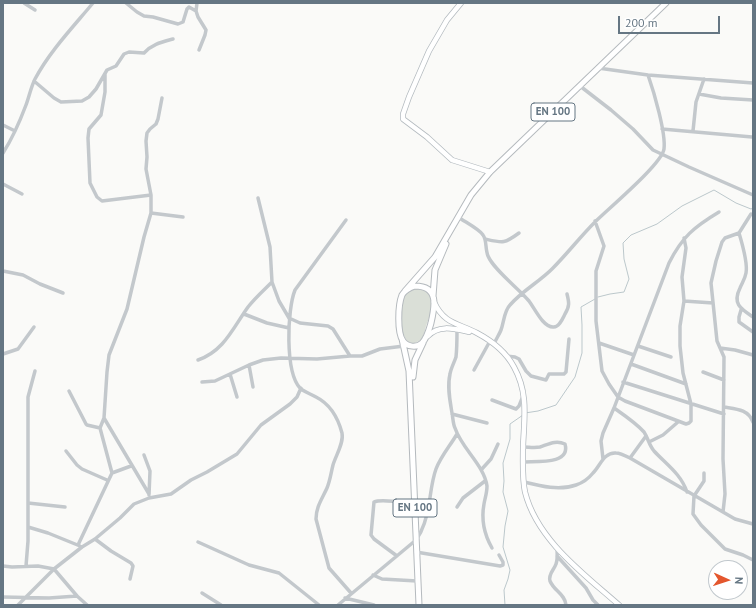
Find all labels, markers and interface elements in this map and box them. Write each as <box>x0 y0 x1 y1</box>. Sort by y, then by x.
scale bar <box>620 8 722 34</box>
text: 200 m <box>625 15 658 30</box>
road number: EN 100 <box>531 103 575 121</box>
road number: EN 100 <box>393 499 437 517</box>
north arrow <box>708 560 748 600</box>
text: N <box>732 577 746 585</box>

